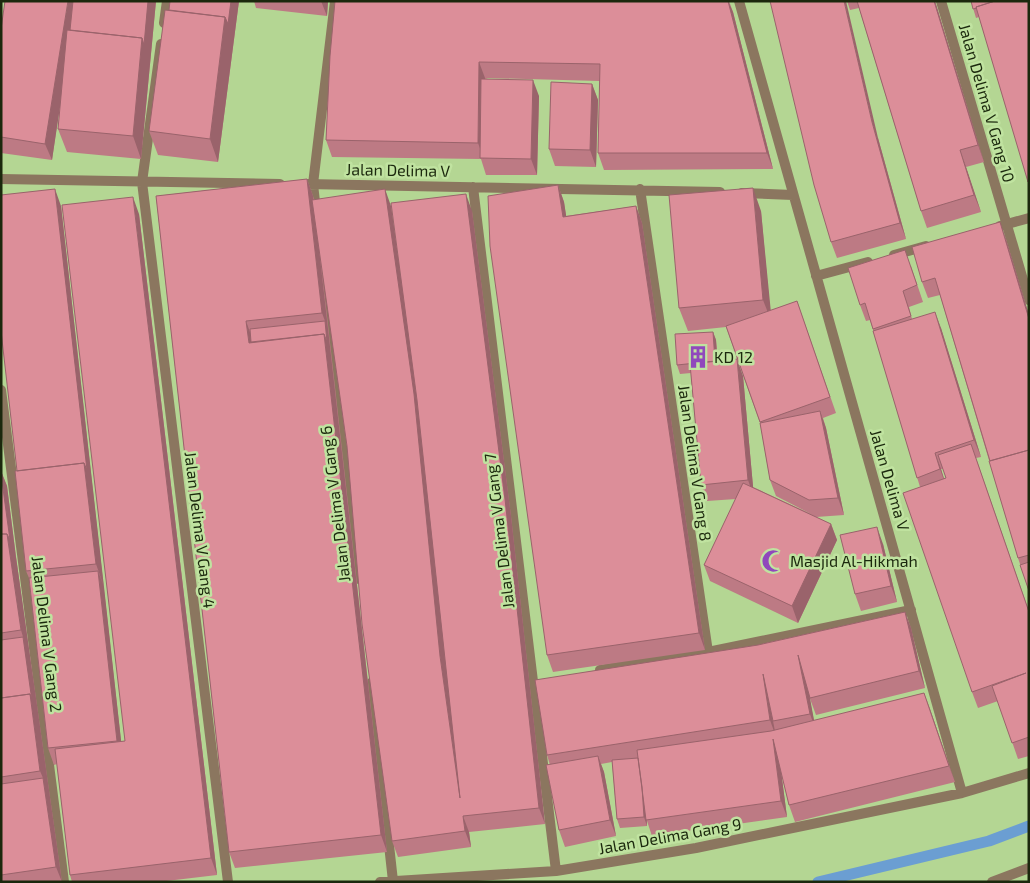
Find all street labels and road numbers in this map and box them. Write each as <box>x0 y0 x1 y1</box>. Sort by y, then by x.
street label: Jalan Delima V Gang 10 <box>956 21 1019 184</box>
street label: Jalan Delima V <box>346 159 451 180</box>
street label: Jalan Delima V Gang 8 <box>675 383 716 542</box>
street label: Jalan Delima V Gang 6 <box>315 425 354 583</box>
street label: Jalan Delima V <box>867 427 914 533</box>
street label: Jalan Delima V Gang 4 <box>181 450 220 610</box>
street label: Jalan Delima V Gang 7 <box>480 452 517 610</box>
street label: Jalan Delima V Gang 2 <box>28 555 66 713</box>
street label: Jalan Delima Gang 9 <box>597 814 743 857</box>

